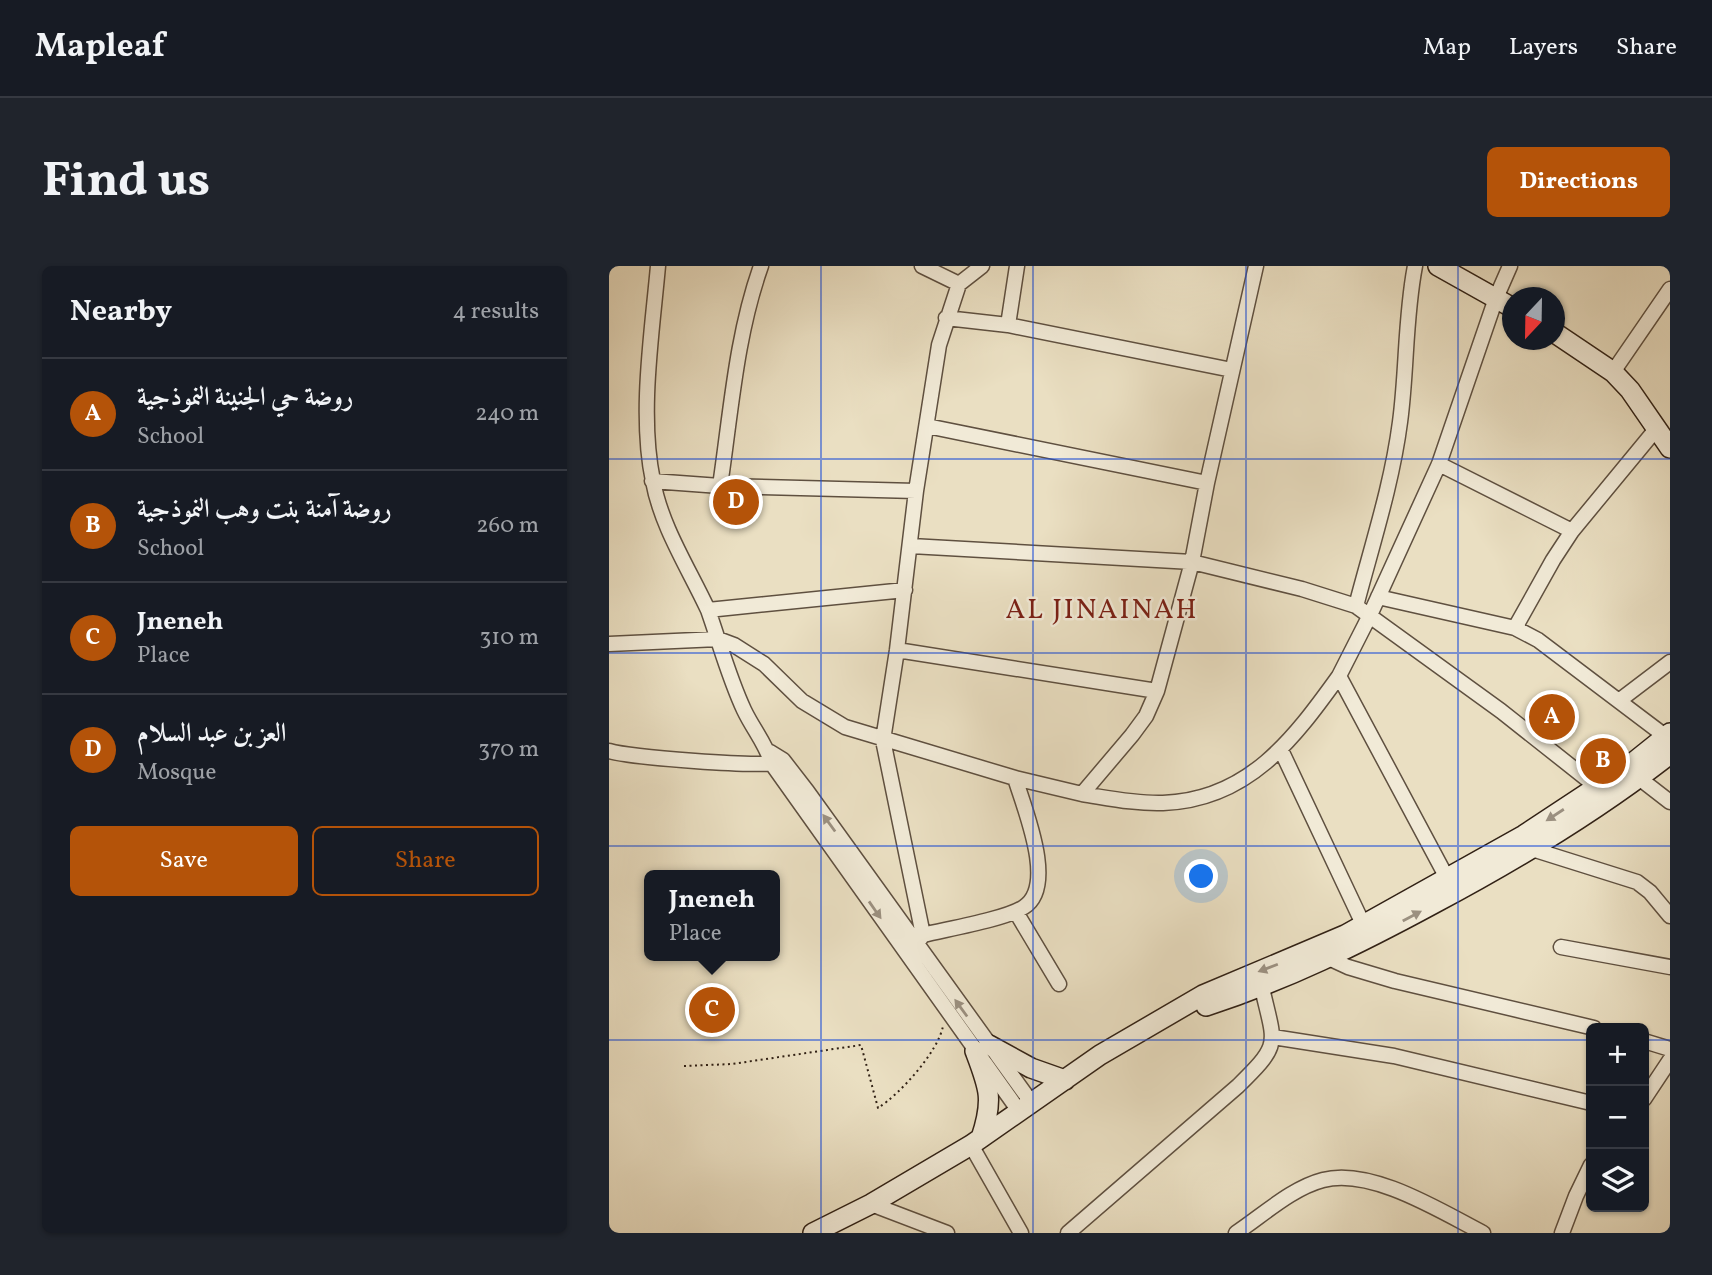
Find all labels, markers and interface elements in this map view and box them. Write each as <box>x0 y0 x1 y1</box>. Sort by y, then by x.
text: Mapleaf <box>35 25 165 71</box>
text: Map <box>1423 31 1471 65</box>
text: Layers <box>1509 31 1578 65</box>
text: Share <box>1616 31 1677 65</box>
button: Directions <box>1487 147 1670 217</box>
text: Find us <box>42 148 210 217</box>
north arrow <box>1502 287 1565 350</box>
text: Nearby <box>70 291 172 333</box>
text: 4 results <box>453 296 539 328</box>
text: روضة حي الجنينة النموذجية <box>137 380 353 416</box>
text: A <box>85 398 101 430</box>
text: 240 m <box>475 398 539 430</box>
text: School <box>137 421 204 453</box>
pin: D <box>713 476 759 528</box>
text: روضة آمنة بنت وهب النموذجية <box>137 492 392 528</box>
text: B <box>85 510 101 542</box>
text: 260 m <box>476 510 539 542</box>
text: School <box>137 533 204 565</box>
district label: AL JINAINAH <box>1006 591 1198 630</box>
text: Jneneh <box>137 604 223 640</box>
text: C <box>86 622 100 654</box>
text: 310 m <box>479 622 539 654</box>
text: Place <box>137 640 190 672</box>
pin: A <box>1529 691 1575 743</box>
text: العز بن عبد السلام <box>137 716 286 752</box>
text: D <box>85 734 101 766</box>
text: 370 m <box>478 734 539 766</box>
pin: B <box>1580 735 1626 787</box>
text: Mosque <box>137 757 216 789</box>
one-way arrow <box>1546 808 1564 822</box>
one-way arrow <box>822 814 836 832</box>
button: Save <box>70 826 298 896</box>
button: Share <box>312 826 539 896</box>
your location <box>1184 859 1218 893</box>
popup <box>644 870 780 961</box>
text: Jneneh <box>669 882 755 918</box>
one-way arrow <box>868 900 881 919</box>
one-way arrow <box>1402 910 1421 922</box>
text: Place <box>669 918 722 950</box>
one-way arrow <box>1258 963 1279 974</box>
pin: C <box>689 984 735 1036</box>
one-way arrow <box>955 999 969 1017</box>
map controls <box>1586 1023 1649 1212</box>
button: + <box>1586 1023 1649 1086</box>
button: − <box>1586 1086 1649 1149</box>
button: layers <box>1586 1149 1649 1212</box>

